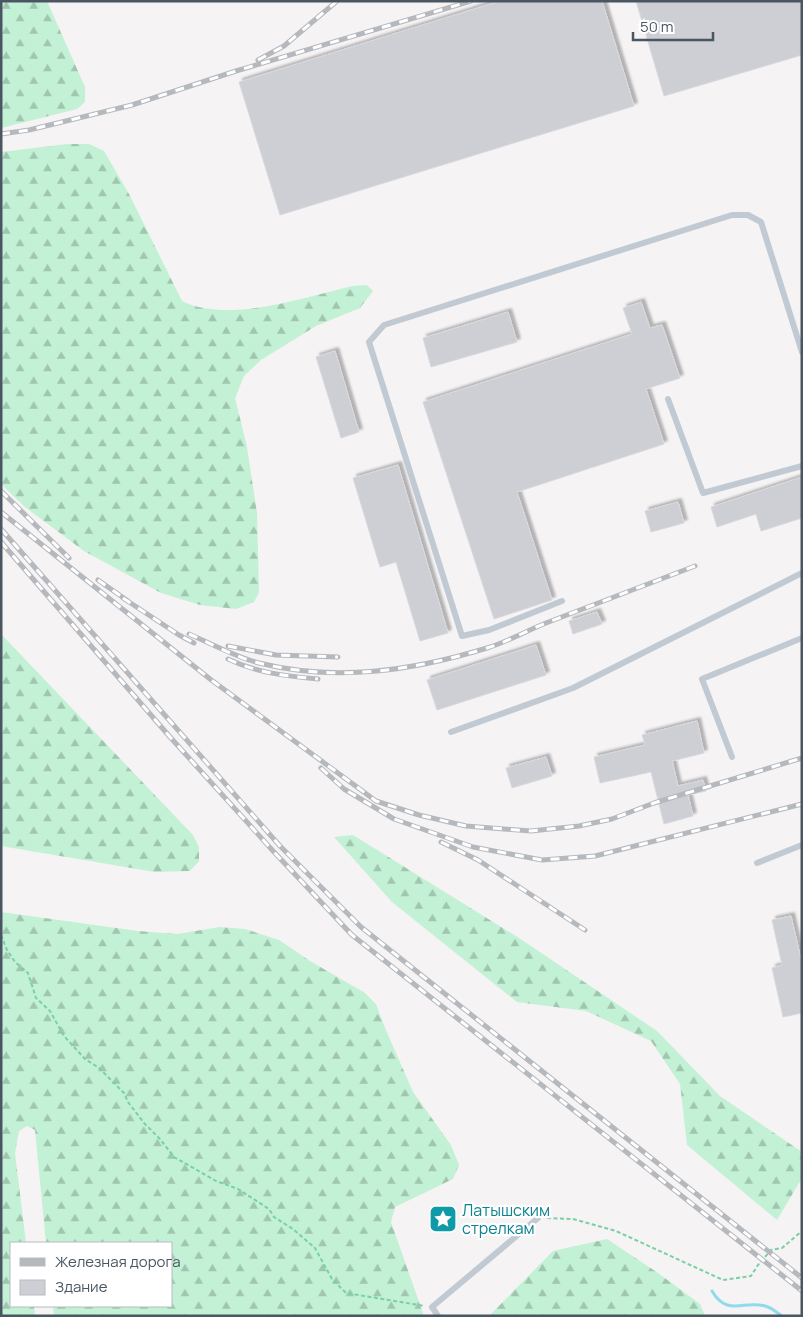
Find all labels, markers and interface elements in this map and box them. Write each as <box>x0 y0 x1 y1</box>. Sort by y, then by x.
scale bar <box>633 10 713 42</box>
text: 50 m <box>640 16 674 37</box>
place label: Латышским стрелкам <box>462 1199 550 1239</box>
place icon: Латышским стрелкам <box>428 1204 458 1234</box>
legend <box>10 1242 172 1307</box>
text: Железная дорога <box>55 1251 180 1272</box>
text: Здание <box>55 1276 108 1297</box>

